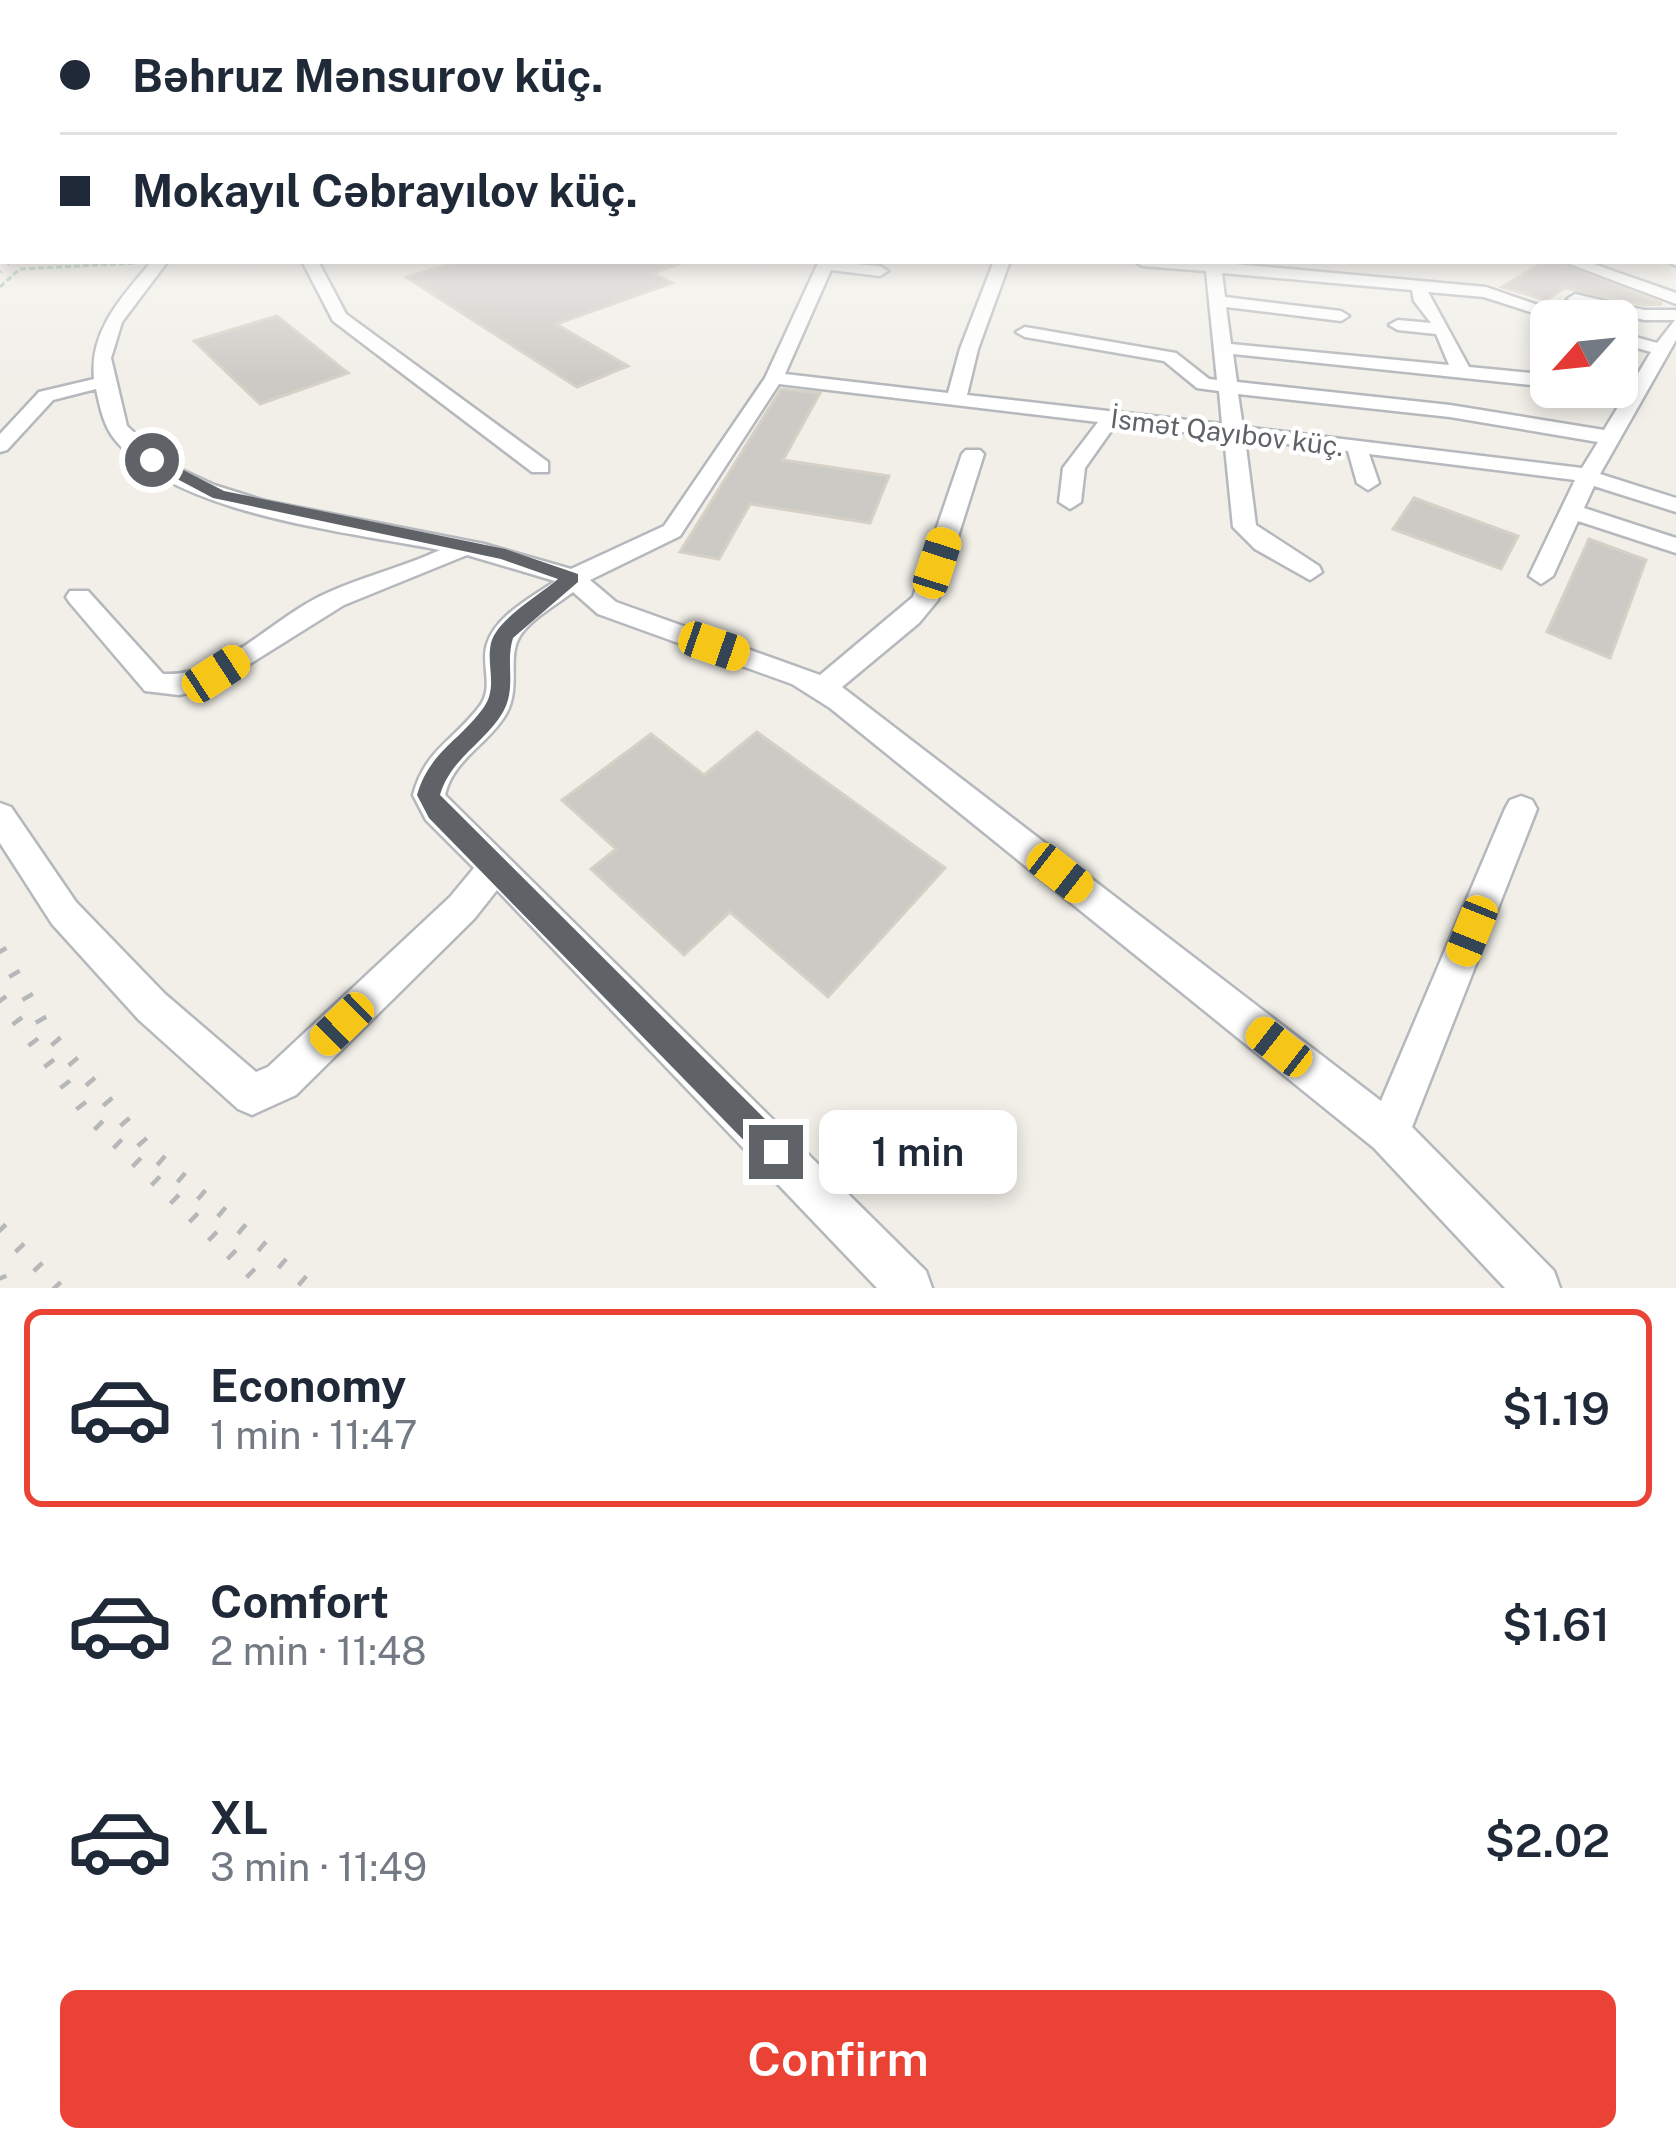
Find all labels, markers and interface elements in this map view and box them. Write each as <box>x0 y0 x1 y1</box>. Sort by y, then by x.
text: Bəhruz Mənsurov küç. <box>132 49 603 102</box>
text: Mokayıl Cəbrayılov küç. <box>132 164 638 217</box>
north arrow <box>1530 300 1638 408</box>
map controls <box>1530 300 1638 408</box>
street label: İsmət Qayıbov küç. <box>1109 402 1345 462</box>
route start <box>125 433 179 487</box>
car <box>909 523 965 603</box>
car <box>674 617 754 675</box>
car <box>176 639 256 709</box>
car <box>1021 837 1099 909</box>
car <box>1442 891 1502 971</box>
car <box>304 986 380 1062</box>
car <box>1240 1011 1318 1083</box>
callout: 1 min <box>818 1110 1016 1194</box>
route end <box>749 1125 803 1179</box>
text: 1 min <box>872 1129 964 1175</box>
icon: car <box>66 1354 174 1462</box>
text: Economy <box>210 1359 406 1412</box>
text: $1.19 <box>1502 1382 1610 1435</box>
text: 1 min · 11:47 <box>210 1412 417 1458</box>
icon: car <box>66 1570 174 1678</box>
text: Comfort <box>210 1575 389 1628</box>
text: $1.61 <box>1502 1598 1610 1651</box>
text: 2 min · 11:48 <box>210 1628 427 1674</box>
icon: car <box>66 1786 174 1894</box>
text: XL <box>210 1791 268 1844</box>
text: $2.02 <box>1485 1814 1610 1867</box>
text: 3 min · 11:49 <box>210 1844 427 1890</box>
button: Confirm <box>60 1990 1616 2128</box>

